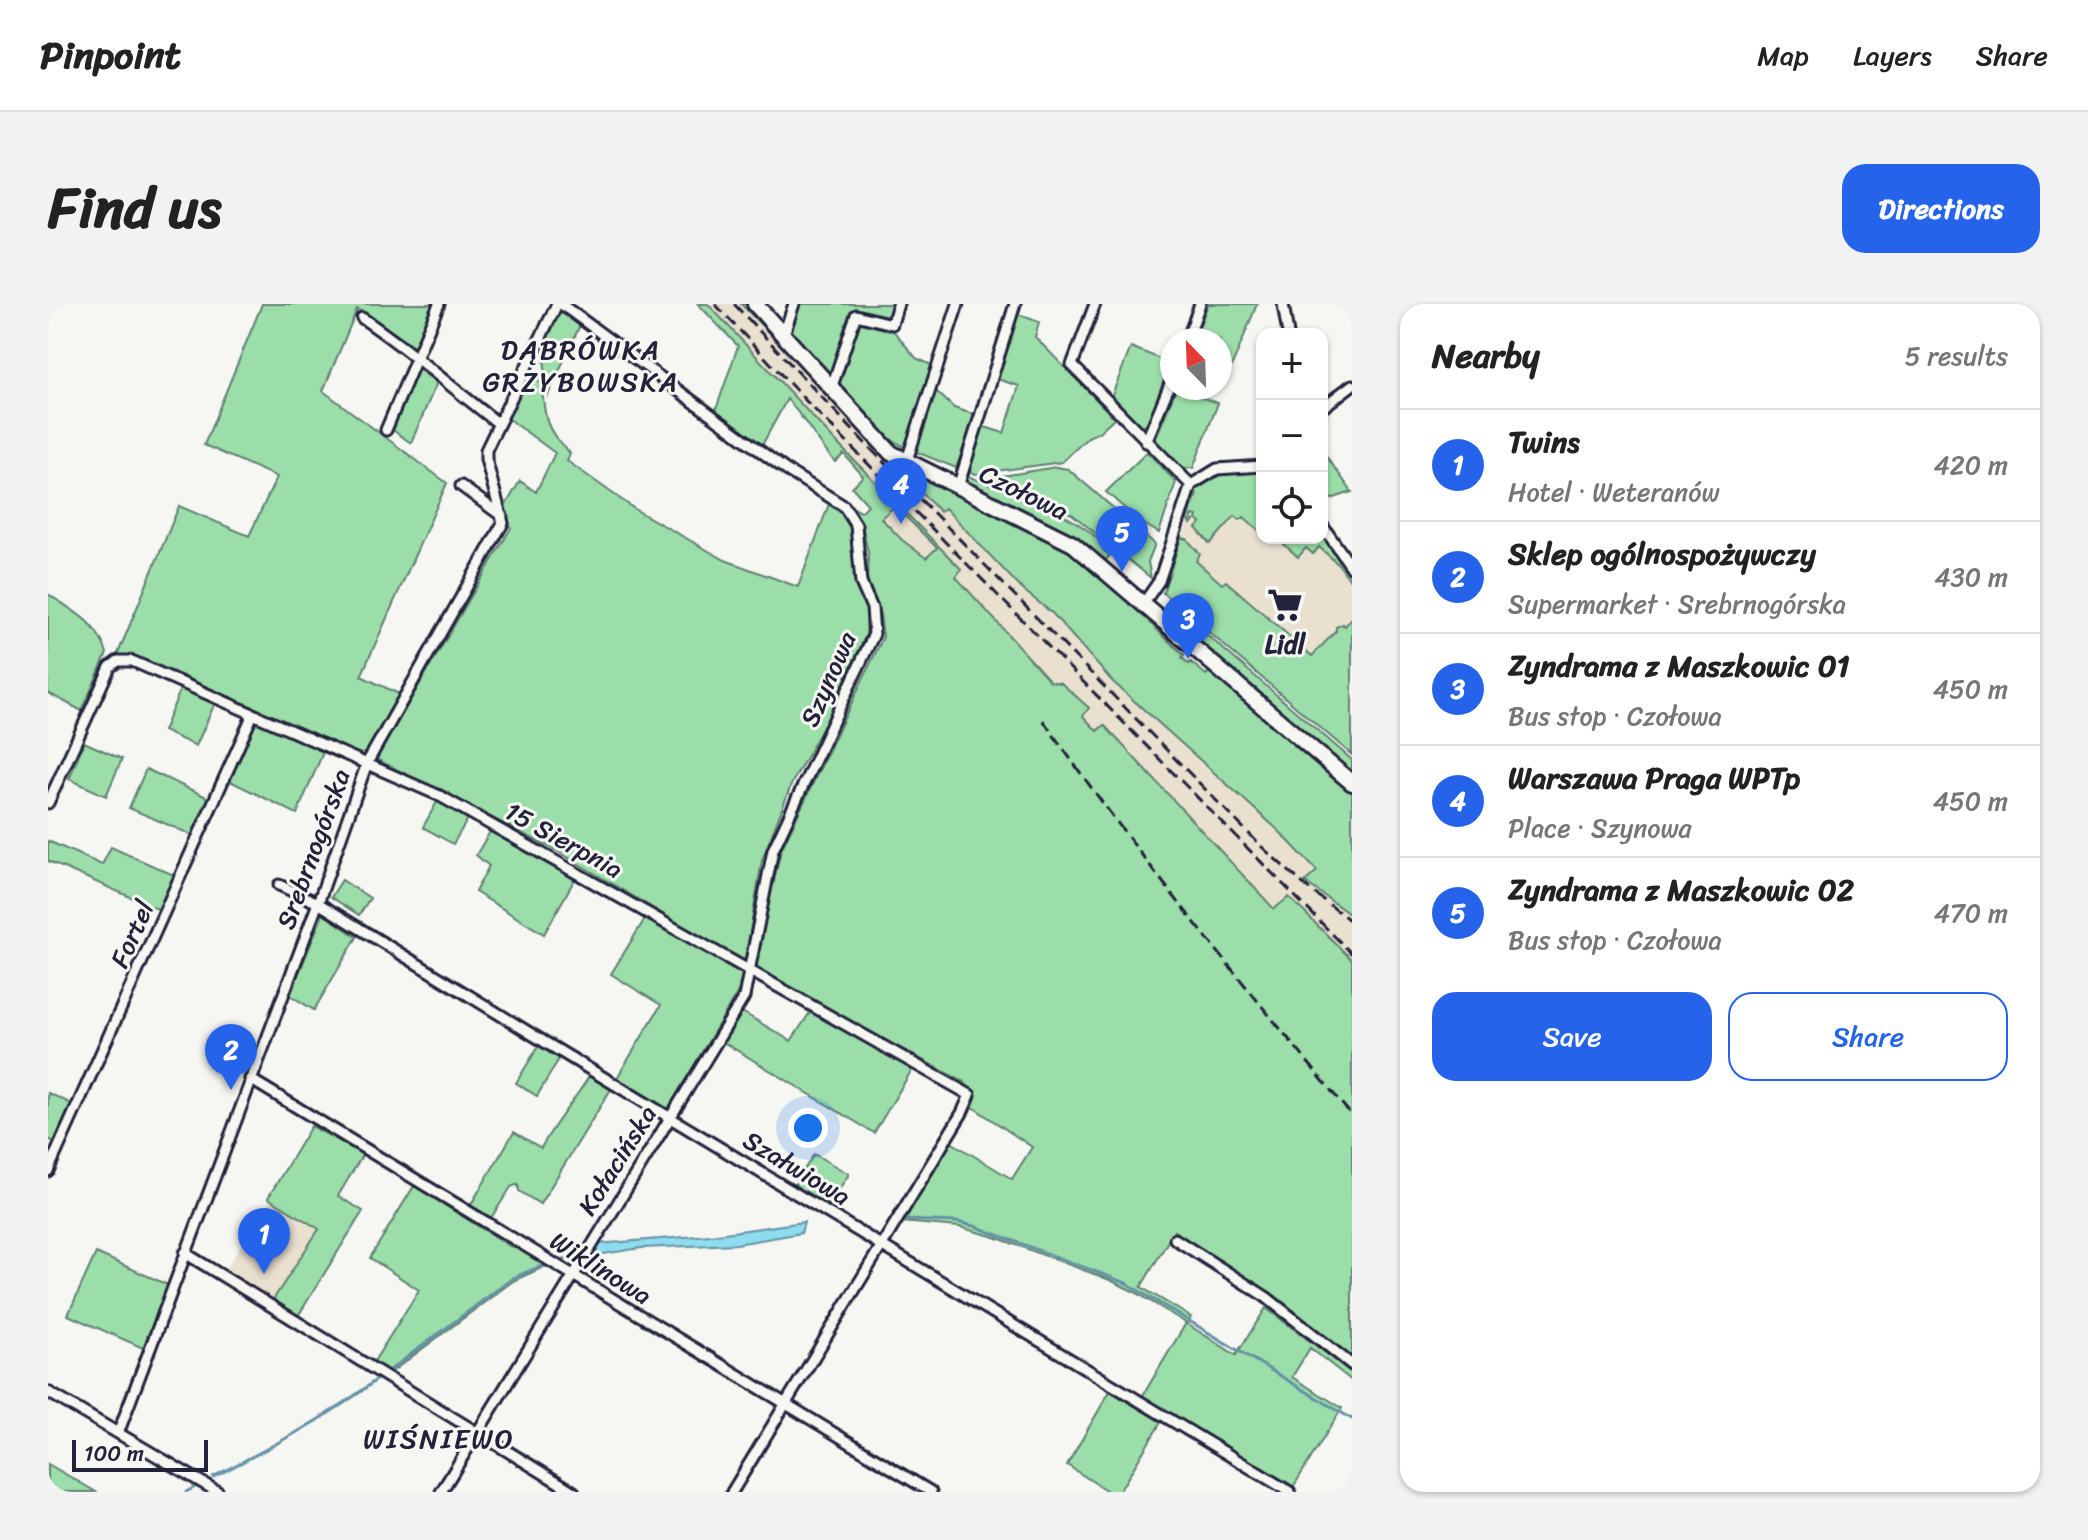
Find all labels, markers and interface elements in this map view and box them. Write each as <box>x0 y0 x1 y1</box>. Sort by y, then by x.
text: Pinpoint <box>40 22 181 89</box>
text: Map <box>1757 31 1809 80</box>
text: Layers <box>1853 31 1932 80</box>
text: Share <box>1976 31 2048 80</box>
text: Find us <box>48 159 221 258</box>
button: Directions <box>1842 164 2040 253</box>
district label: DĄBRÓWKA GRZYBOWSKA <box>483 325 680 406</box>
text: Nearby <box>1432 326 1540 386</box>
north arrow <box>1160 328 1232 400</box>
map controls <box>1256 328 1328 544</box>
button: + <box>1256 328 1328 400</box>
text: 5 results <box>1905 333 2008 379</box>
button: − <box>1256 400 1328 472</box>
text: Twins <box>1508 415 1579 469</box>
text: 1 <box>1452 442 1464 488</box>
text: 420 m <box>1934 442 2008 488</box>
street label: Czołowa <box>971 451 1077 533</box>
pin: 4 <box>875 458 927 524</box>
text: Hotel · Weteranów <box>1508 469 1719 515</box>
button: locate <box>1256 472 1328 544</box>
pin: 5 <box>1096 506 1148 572</box>
text: Sklep ogólnospożywczy <box>1508 527 1816 581</box>
text: 2 <box>1450 554 1466 600</box>
text: 430 m <box>1934 554 2008 600</box>
text: Supermarket · Srebrnogórska <box>1508 581 1846 627</box>
supermarket icon: Lidl <box>1266 586 1304 624</box>
pin: 3 <box>1162 593 1214 659</box>
place label: Lidl <box>1265 621 1307 667</box>
street label: Szynowa <box>787 623 870 734</box>
text: Zyndrama z Maszkowic 01 <box>1508 639 1850 693</box>
text: 3 <box>1451 666 1465 712</box>
text: 450 m <box>1933 666 2008 712</box>
text: Bus stop · Czołowa <box>1508 693 1721 739</box>
text: Warszawa Praga WPTp <box>1508 751 1800 805</box>
street label: Srebrnogórska <box>263 762 363 936</box>
text: 4 <box>1450 778 1466 824</box>
text: 450 m <box>1933 778 2008 824</box>
street label: 15 Sierpnia <box>496 789 632 891</box>
text: Place · Szynowa <box>1508 805 1692 851</box>
text: Zyndrama z Maszkowic 02 <box>1508 863 1854 917</box>
text: 5 <box>1450 890 1466 936</box>
text: 470 m <box>1934 890 2008 936</box>
street label: Fortel <box>97 892 168 975</box>
text: Bus stop · Czołowa <box>1508 917 1721 963</box>
button: Save <box>1432 992 1712 1081</box>
button: Share <box>1728 992 2008 1081</box>
pin: 2 <box>205 1024 257 1090</box>
street label: Kołacińska <box>565 1095 669 1225</box>
your location <box>788 1108 828 1148</box>
street label: Szałwiowa <box>734 1118 860 1218</box>
pin: 1 <box>238 1208 290 1274</box>
street label: Wiklinowa <box>541 1218 661 1318</box>
district label: WIŚNIEWO <box>363 1414 515 1463</box>
text: 100 m <box>84 1434 144 1473</box>
scale bar <box>72 1436 208 1472</box>

